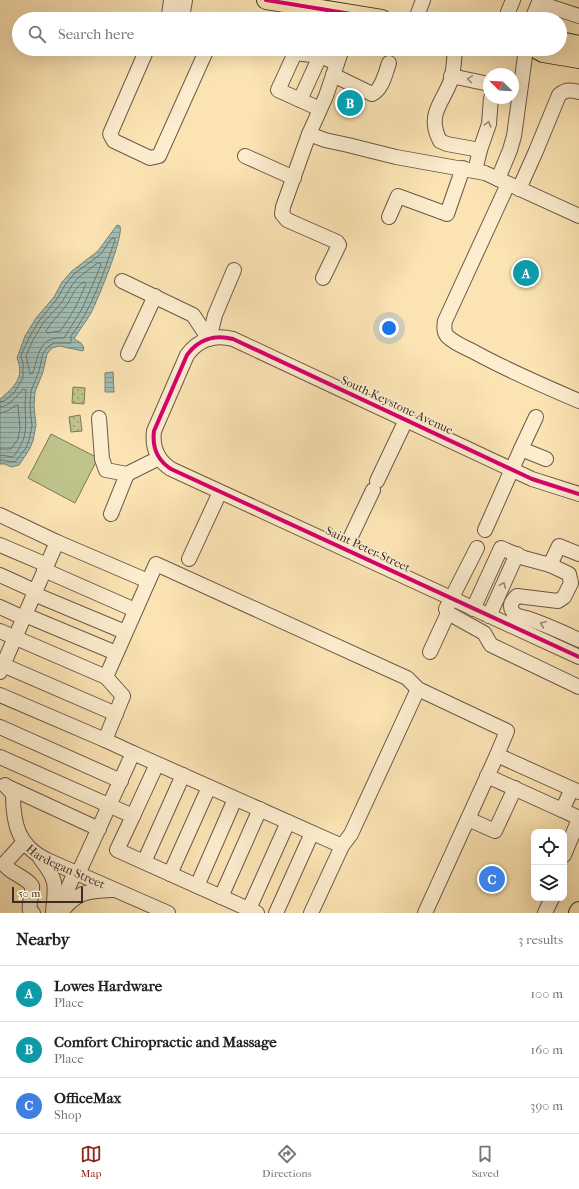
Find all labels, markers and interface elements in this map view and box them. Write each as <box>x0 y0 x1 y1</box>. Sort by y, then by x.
search box <box>12 12 567 56</box>
icon: search <box>26 23 48 45</box>
text: Search here <box>58 25 134 43</box>
north arrow <box>483 68 519 104</box>
one-way arrow <box>467 75 473 84</box>
pin: B <box>337 88 363 118</box>
one-way arrow <box>483 121 492 128</box>
pin: A <box>513 258 539 288</box>
your location <box>379 318 399 338</box>
street label: South Keystone Avenue <box>339 373 455 437</box>
street label: Saint Peter Street <box>324 523 413 575</box>
one-way arrow <box>498 582 506 589</box>
one-way arrow <box>540 621 548 629</box>
map controls <box>531 829 567 901</box>
button: locate <box>531 829 567 865</box>
street label: Hardegan Street <box>23 841 108 892</box>
pin: C <box>479 864 505 894</box>
button: layers <box>531 865 567 901</box>
scale bar <box>12 885 83 904</box>
text: 50 m <box>18 887 40 900</box>
text: Nearby <box>16 929 70 949</box>
text: 3 results <box>518 932 563 947</box>
text: Lowes Hardware <box>54 977 162 995</box>
text: A <box>25 986 33 1001</box>
text: 100 m <box>530 986 563 1001</box>
text: Place <box>54 995 84 1010</box>
text: Comfort Chiropractic and Massage <box>54 1033 277 1051</box>
text: B <box>25 1042 33 1057</box>
text: 160 m <box>531 1042 563 1057</box>
text: Place <box>54 1051 84 1066</box>
text: OfficeMax <box>54 1089 121 1107</box>
text: C <box>25 1098 33 1113</box>
text: 390 m <box>530 1098 563 1113</box>
text: Shop <box>54 1107 82 1122</box>
tab: Map <box>80 1143 102 1180</box>
tab: Directions <box>262 1143 312 1180</box>
tab: Saved <box>472 1143 499 1180</box>

